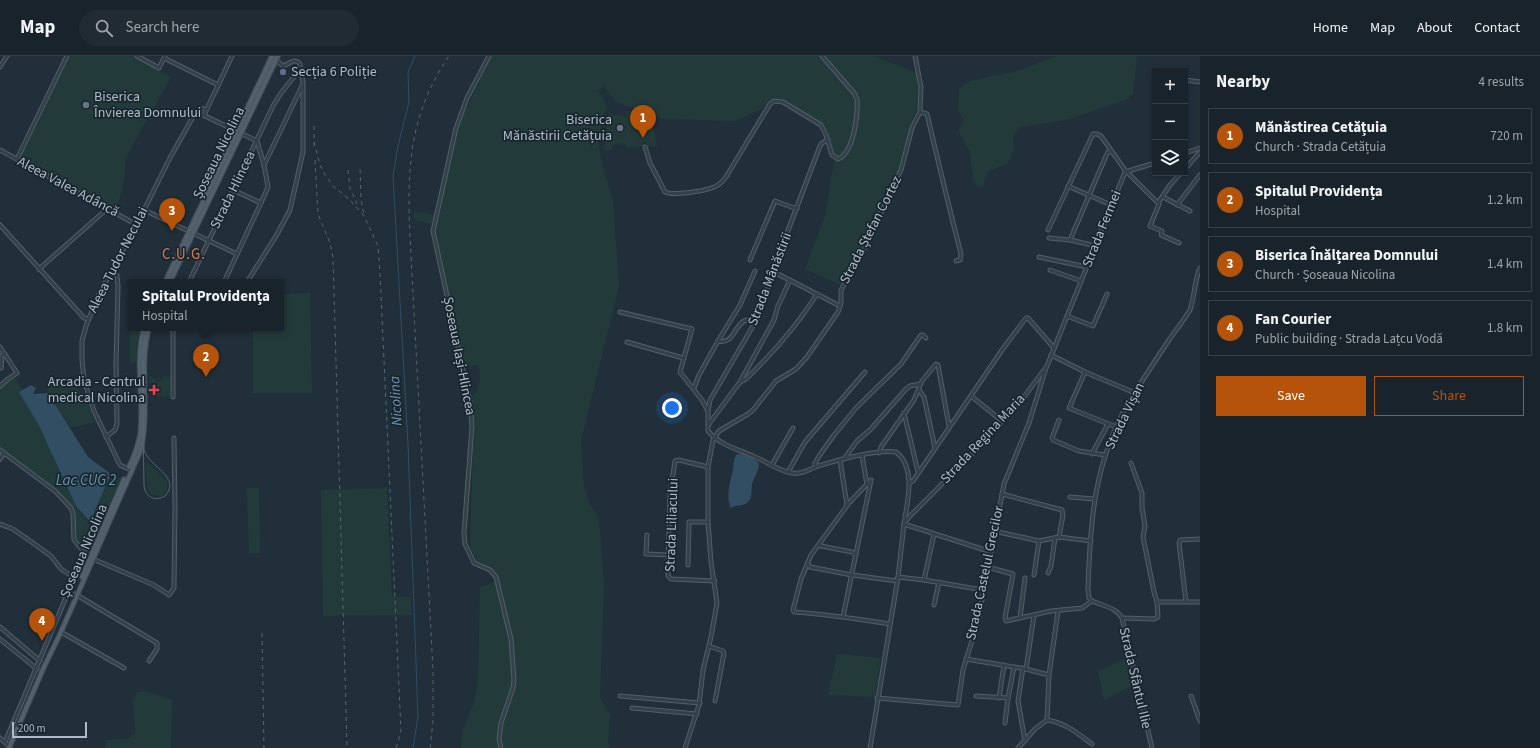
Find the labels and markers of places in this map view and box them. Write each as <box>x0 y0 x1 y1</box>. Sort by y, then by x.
place label: Secția 6 Poliție <box>291 62 377 82</box>
marker: Secția 6 Poliție <box>278 67 288 77</box>
place label: Biserica Învierea Domnului <box>93 87 201 123</box>
marker: Biserica Învierea Domnului <box>81 100 91 110</box>
pin: 1 <box>630 105 656 138</box>
place label: Biserica Mănăstirii Cetățuia <box>503 110 612 146</box>
marker: Biserica Mănăstirii Cetățuia <box>615 123 625 133</box>
pin: 3 <box>159 198 185 231</box>
pin: 2 <box>193 344 219 377</box>
place label: Arcadia - Centrul medical Nicolina <box>48 372 145 408</box>
marker: Arcadia - Centrul medical Nicolina <box>148 384 160 396</box>
pin: 4 <box>29 608 55 641</box>

